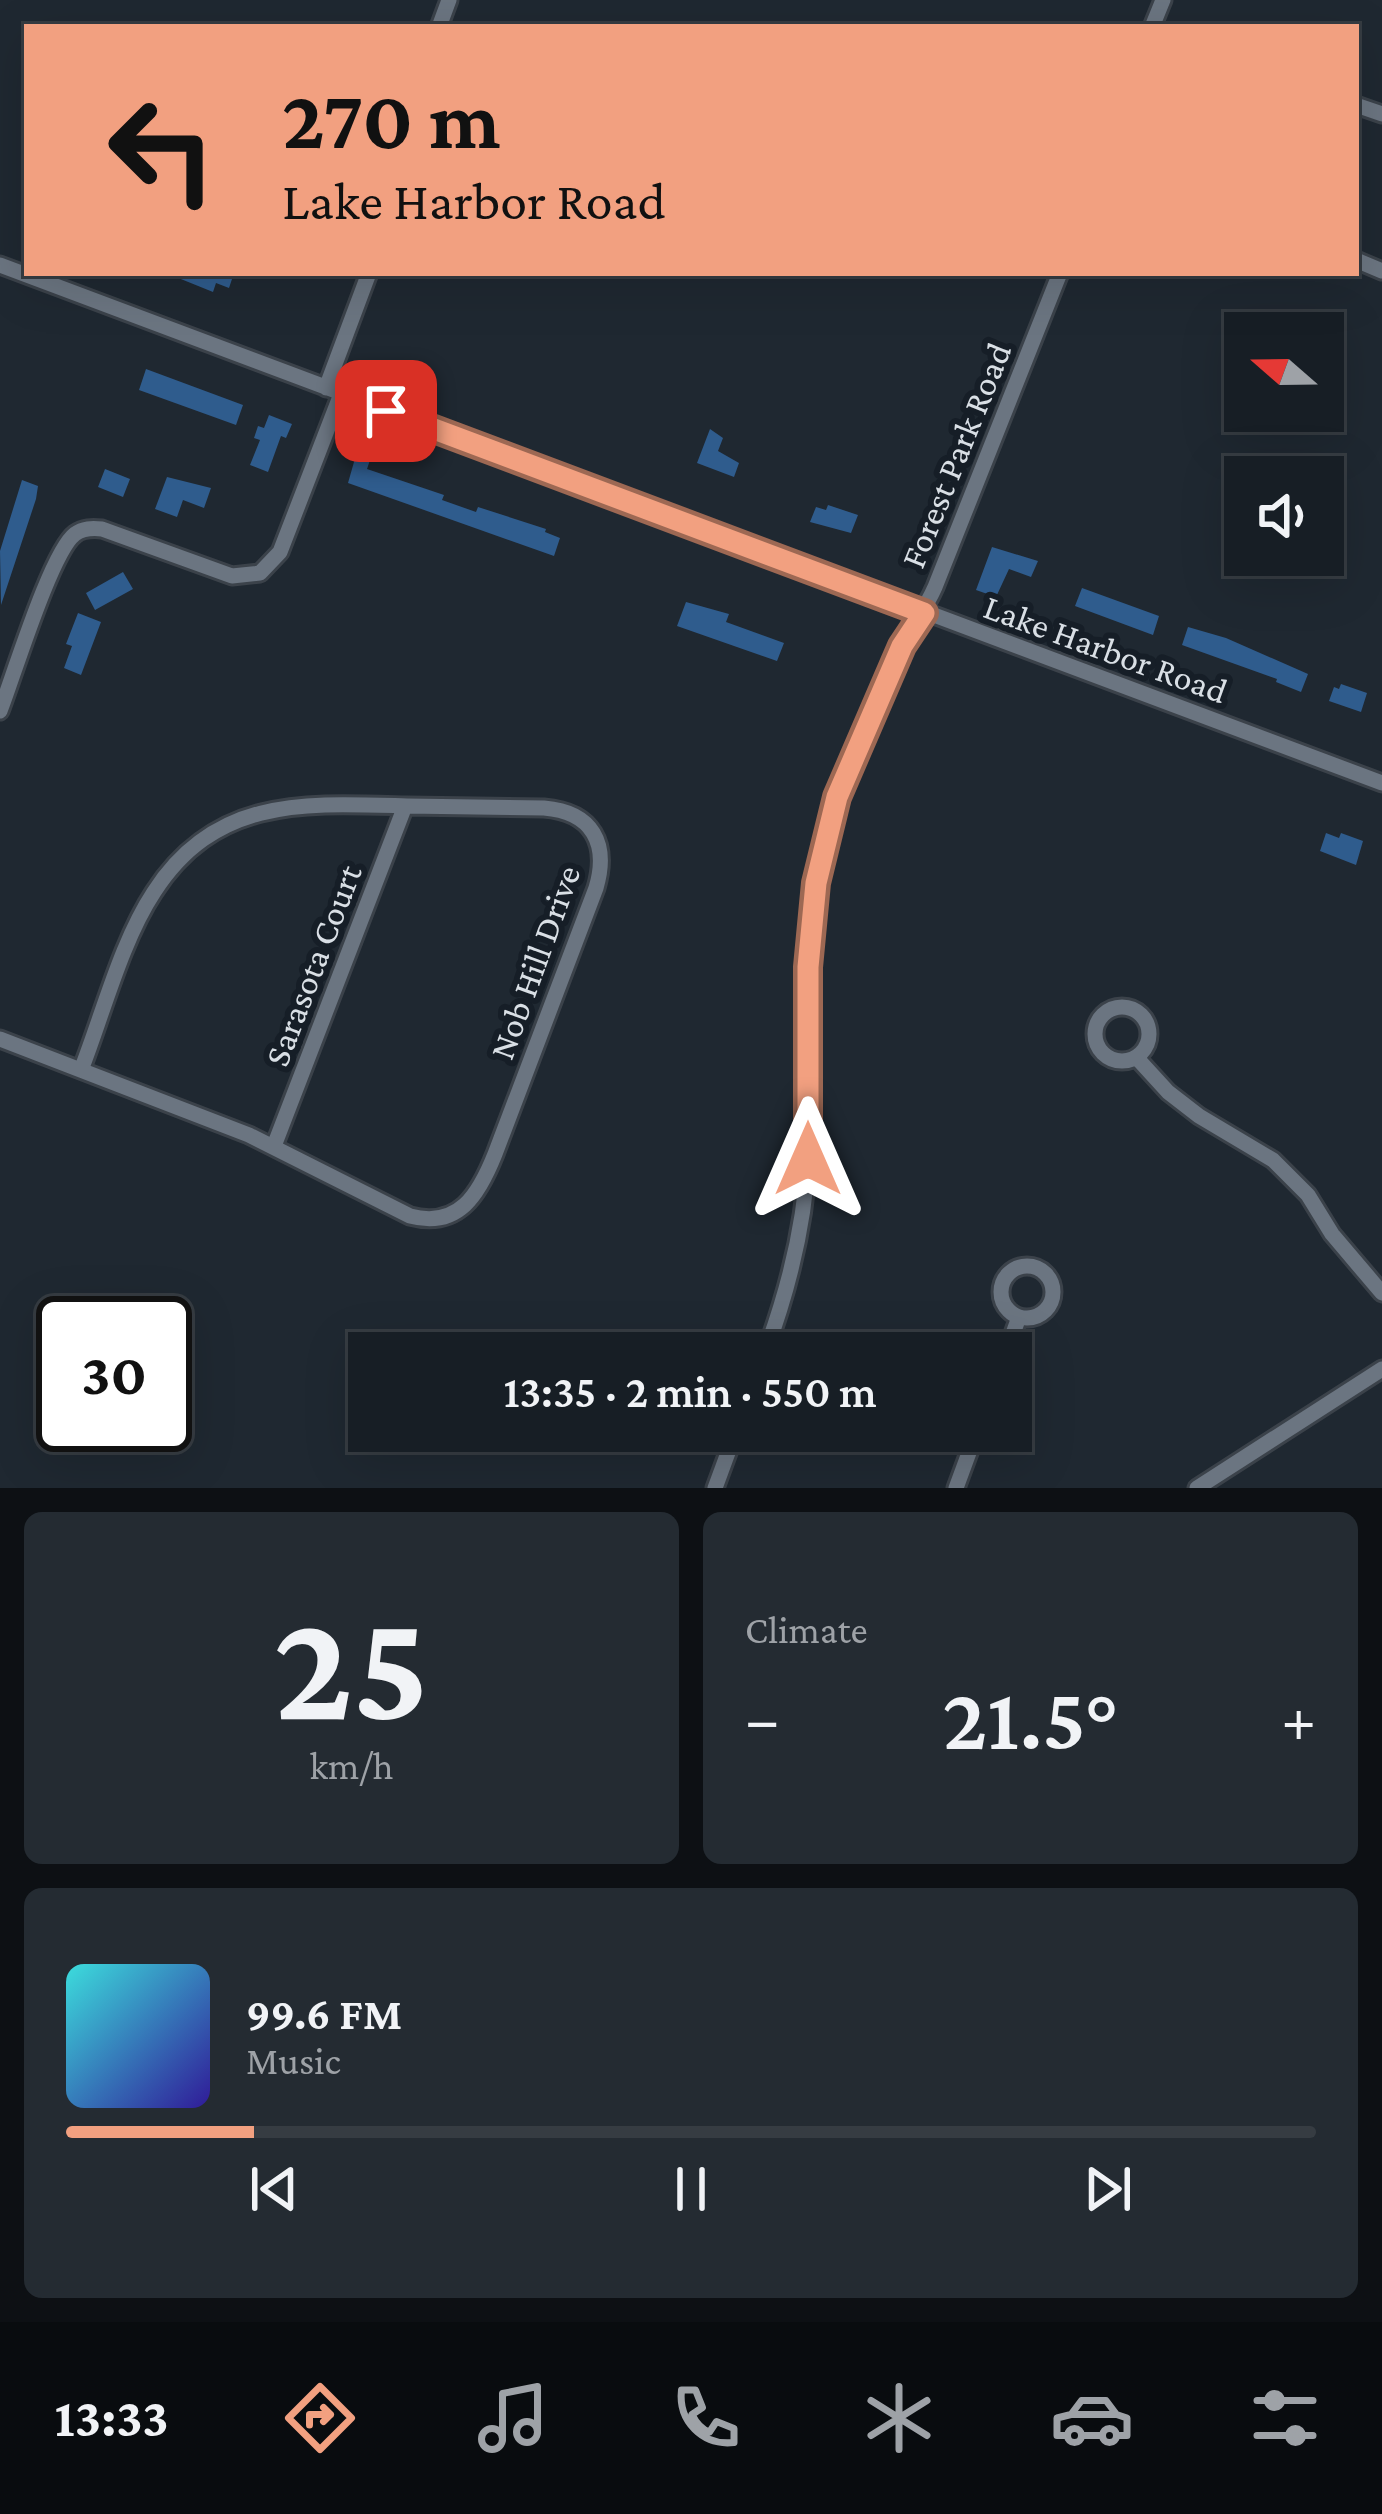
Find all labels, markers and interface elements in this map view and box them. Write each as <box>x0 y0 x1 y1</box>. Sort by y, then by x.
icon: left <box>84 72 240 228</box>
text: 270 m <box>282 73 501 166</box>
text: Lake Harbor Road <box>282 171 666 231</box>
north arrow <box>1224 312 1344 432</box>
map controls <box>1224 312 1344 576</box>
street label: Forest Park Road <box>893 337 1019 574</box>
pin <box>335 360 437 462</box>
icon: arrive <box>353 378 419 444</box>
button: sound <box>1224 456 1344 576</box>
street label: Lake Harbor Road <box>979 586 1233 712</box>
street label: Sarasota Court <box>256 858 370 1072</box>
street label: Nob Hill Drive <box>481 860 589 1065</box>
position arrow <box>745 1096 871 1222</box>
speed limit sign: 30 <box>36 1296 192 1452</box>
text: 13:35 · 2 min · 550 m <box>503 1367 877 1417</box>
text: 25 <box>274 1579 430 1753</box>
text: Climate <box>745 1608 868 1651</box>
text: 21.5° <box>942 1668 1119 1768</box>
text: − <box>745 1682 780 1755</box>
text: + <box>1281 1682 1316 1755</box>
text: km/h <box>309 1744 394 1787</box>
text: 99.6 FM <box>246 1989 402 2039</box>
text: Music <box>246 2039 341 2082</box>
icon: previous <box>241 2156 307 2222</box>
icon: pause <box>658 2156 724 2222</box>
icon: next <box>1075 2156 1141 2222</box>
icon: directions <box>278 2376 362 2460</box>
icon: music <box>471 2376 555 2460</box>
icon: phone <box>664 2376 748 2460</box>
icon: climate <box>857 2376 941 2460</box>
icon: car <box>1050 2376 1134 2460</box>
icon: filters <box>1243 2376 1327 2460</box>
text: 13:33 <box>55 2388 169 2448</box>

